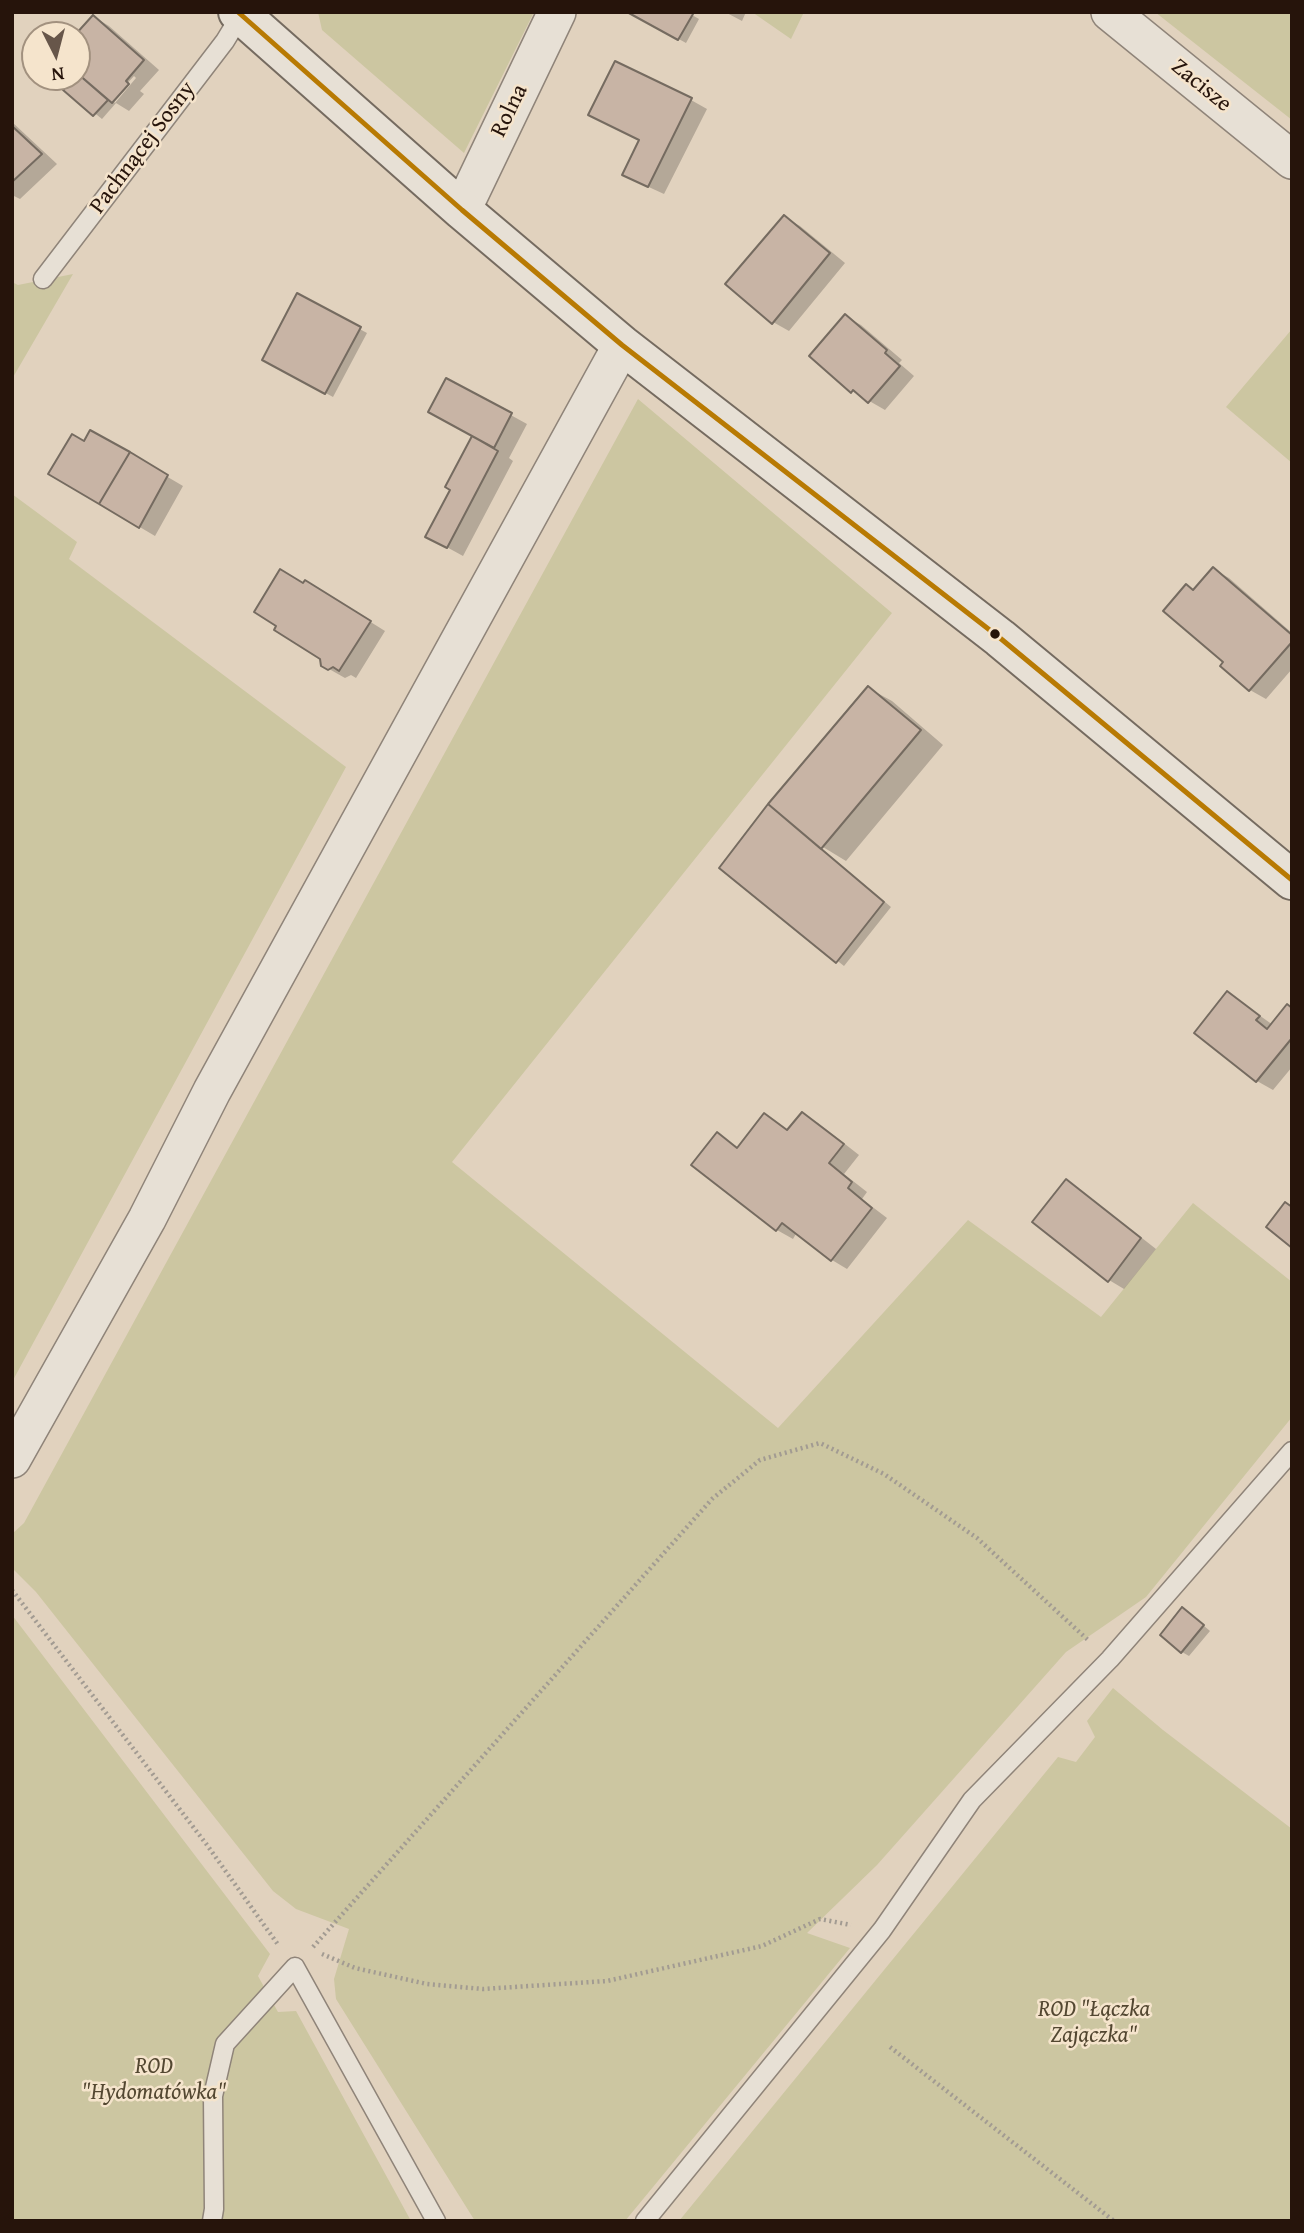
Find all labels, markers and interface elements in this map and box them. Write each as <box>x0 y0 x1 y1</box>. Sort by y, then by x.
north arrow <box>21 21 91 91</box>
street label: Zacisze <box>1165 53 1237 119</box>
text: N <box>50 60 66 89</box>
street label: Pachnącej Sosny <box>84 76 202 220</box>
street label: Rolna <box>485 80 535 142</box>
unlabelled marker <box>988 627 1002 641</box>
park label: ROD "Łączka Zajączka" <box>1038 1996 1150 2050</box>
park label: ROD "Hydomatówka" <box>82 2053 226 2107</box>

